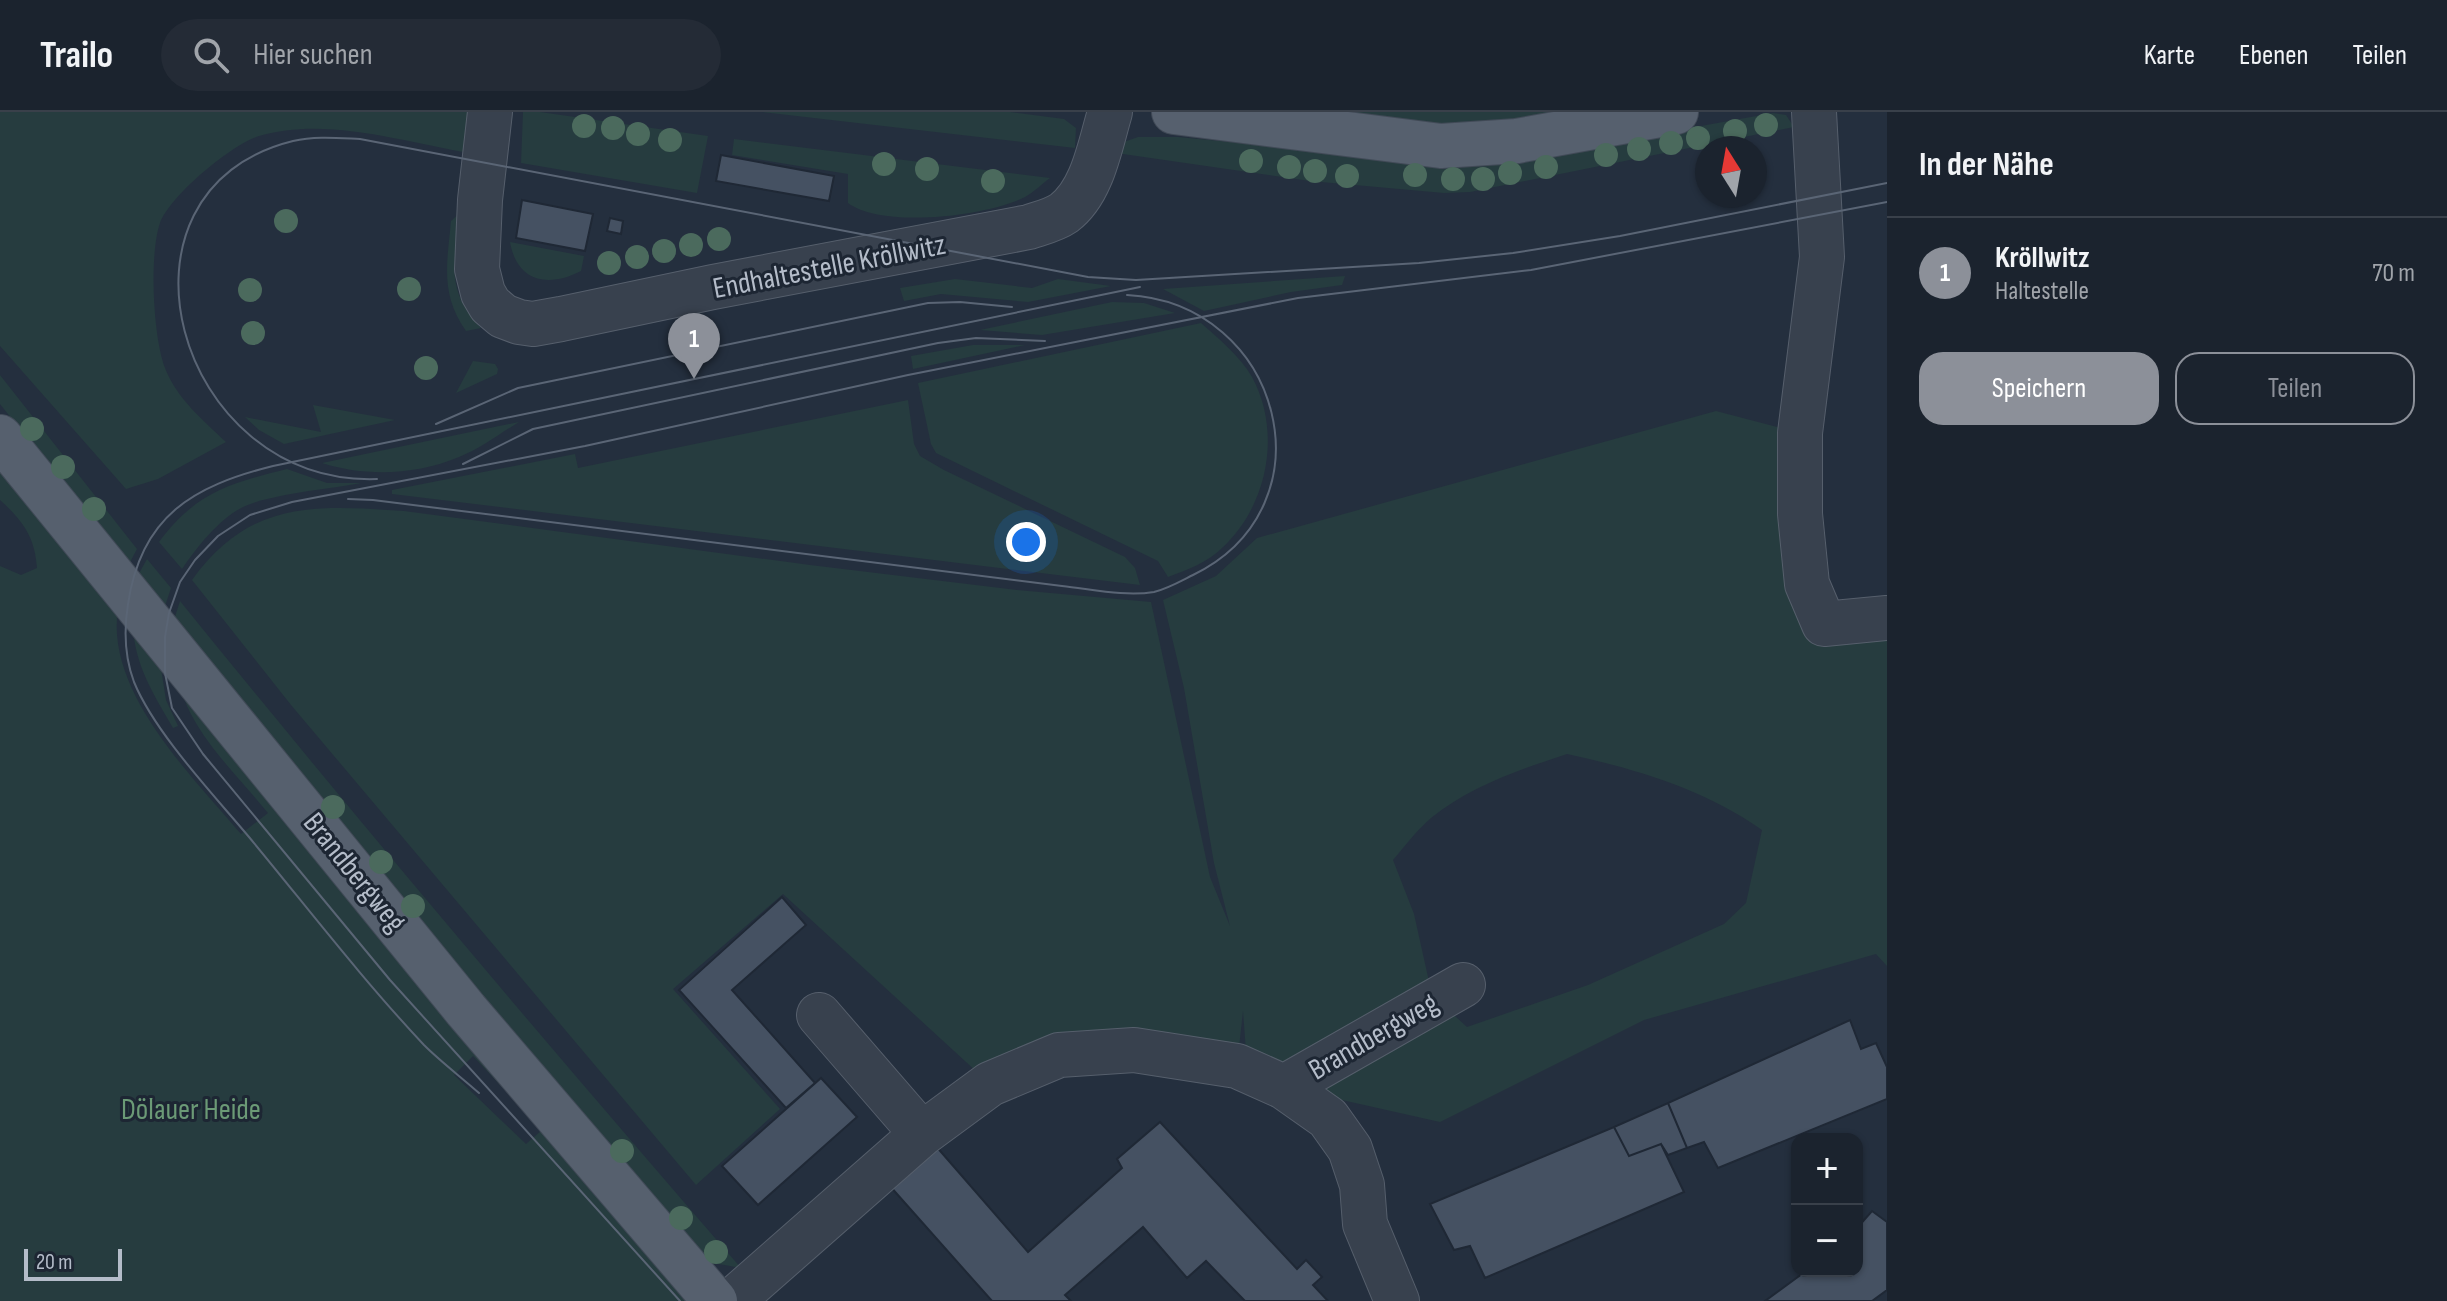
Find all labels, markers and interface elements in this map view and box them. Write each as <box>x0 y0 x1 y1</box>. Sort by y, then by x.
search box <box>161 19 721 91</box>
text: Trailo <box>40 33 113 78</box>
icon: search <box>189 33 233 77</box>
text: Hier suchen <box>253 37 372 73</box>
text: Karte <box>2144 39 2195 72</box>
text: Ebenen <box>2239 39 2309 72</box>
text: Teilen <box>2353 39 2407 72</box>
north arrow <box>1695 136 1767 208</box>
text: In der Nähe <box>1919 144 2054 185</box>
street label: Endhaltestelle Kröllwitz <box>710 227 949 307</box>
text: Kröllwitz <box>1995 240 2090 276</box>
text: 1 <box>1940 258 1950 289</box>
text: 70 m <box>2372 258 2415 289</box>
text: Haltestelle <box>1995 276 2089 307</box>
pin: 1 <box>668 313 720 379</box>
button: Speichern <box>1919 352 2159 425</box>
button: Teilen <box>2175 352 2415 425</box>
your location <box>1006 522 1046 562</box>
street label: Brandbergweg <box>295 806 413 940</box>
street label: Brandbergweg <box>1303 985 1445 1088</box>
park label: Dölauer Heide <box>121 1092 261 1128</box>
map controls <box>1791 1133 1863 1277</box>
button: + <box>1791 1133 1863 1205</box>
button: − <box>1791 1205 1863 1277</box>
scale bar <box>24 1245 122 1281</box>
text: 20 m <box>36 1249 73 1276</box>

